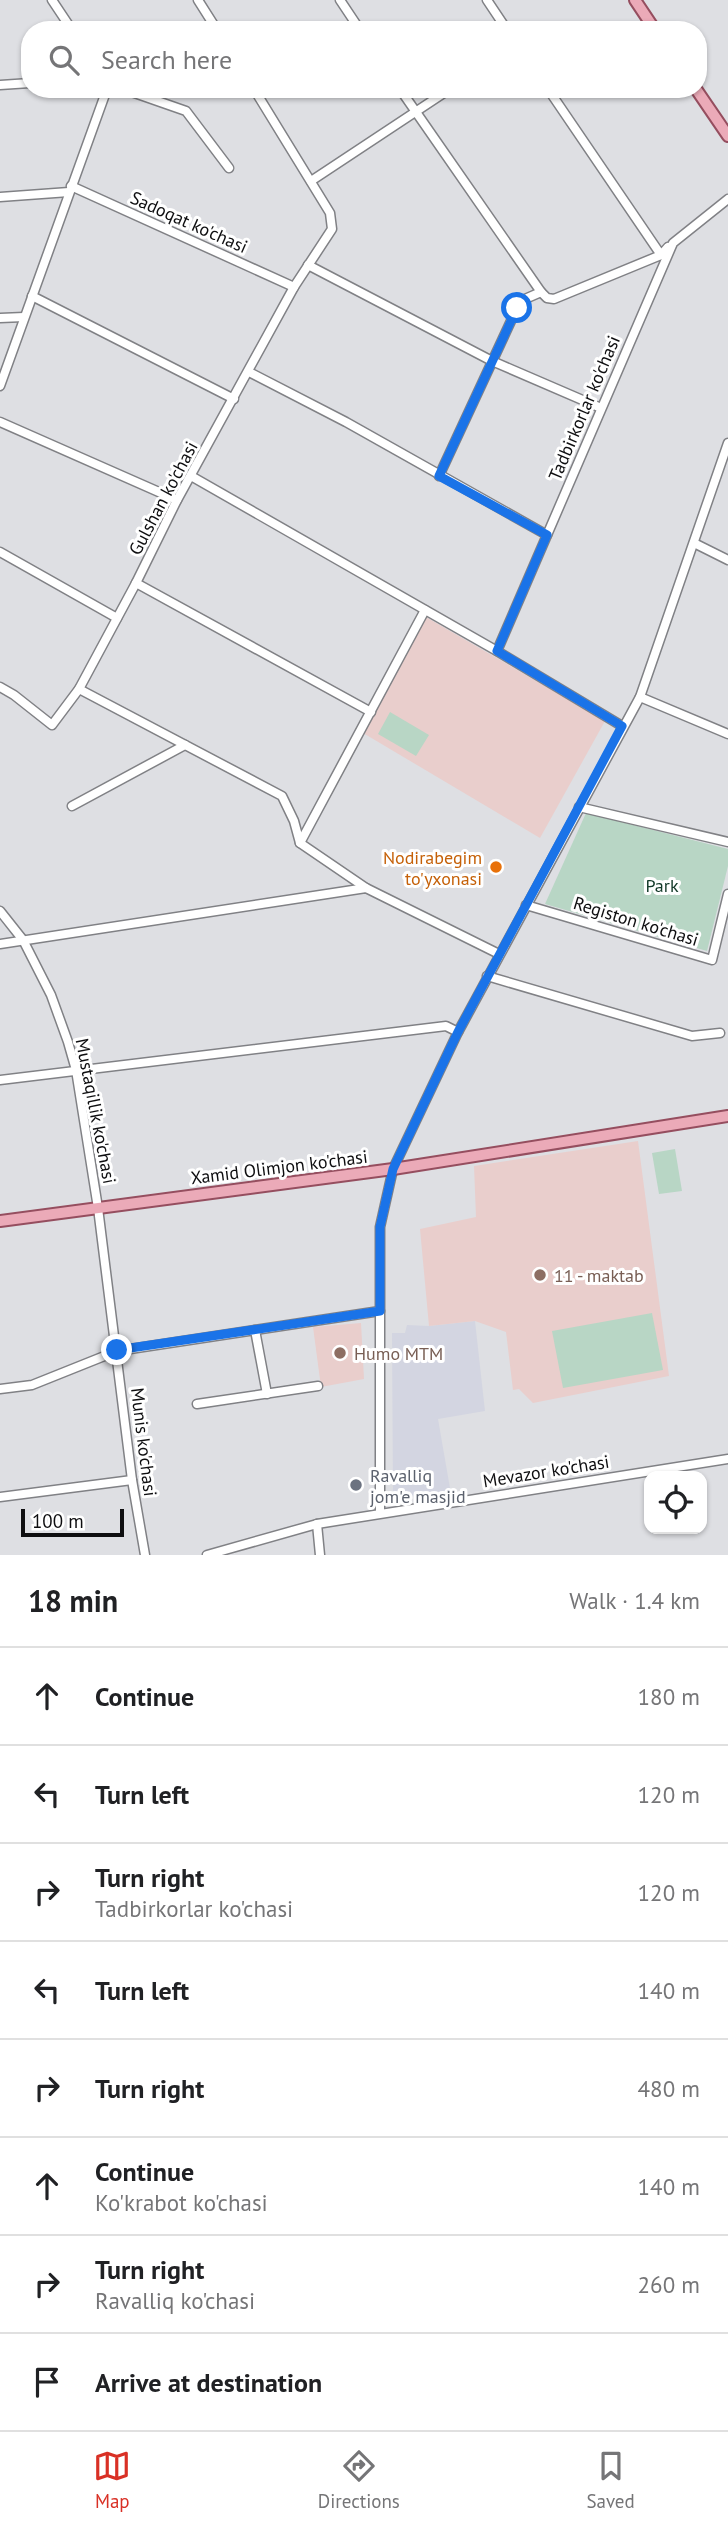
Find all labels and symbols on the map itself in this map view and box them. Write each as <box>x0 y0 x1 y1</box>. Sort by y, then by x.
street label: Sadoqat ko'chasi <box>127 186 251 258</box>
route start <box>501 292 532 323</box>
street label: Tadbirkorlar ko'chasi <box>543 332 625 484</box>
street label: Gulshan ko'chasi <box>123 437 203 559</box>
place label: Nodirabegim to'yxonasi <box>383 846 482 890</box>
marker: Nodirabegim to'yxonasi <box>488 859 504 875</box>
park label: Park <box>645 874 679 897</box>
street label: Registon ko'chasi <box>571 891 701 951</box>
street label: Mustaqillik ko'chasi <box>71 1036 121 1186</box>
street label: Xamid Olimjon ko'chasi <box>189 1145 369 1189</box>
place label: 11 - maktab <box>554 1264 644 1287</box>
marker: 11 - maktab <box>532 1267 548 1283</box>
route end <box>101 1334 132 1365</box>
place label: Humo MTM <box>354 1342 443 1365</box>
marker: Humo MTM <box>332 1345 348 1361</box>
street label: Munis ko'chasi <box>126 1386 162 1498</box>
street label: Mevazor ko'chasi <box>481 1450 611 1492</box>
place label: Ravalliq jom'e masjid <box>370 1464 466 1508</box>
marker: Ravalliq jom'e masjid <box>348 1477 364 1493</box>
scale bar <box>21 1506 124 1538</box>

